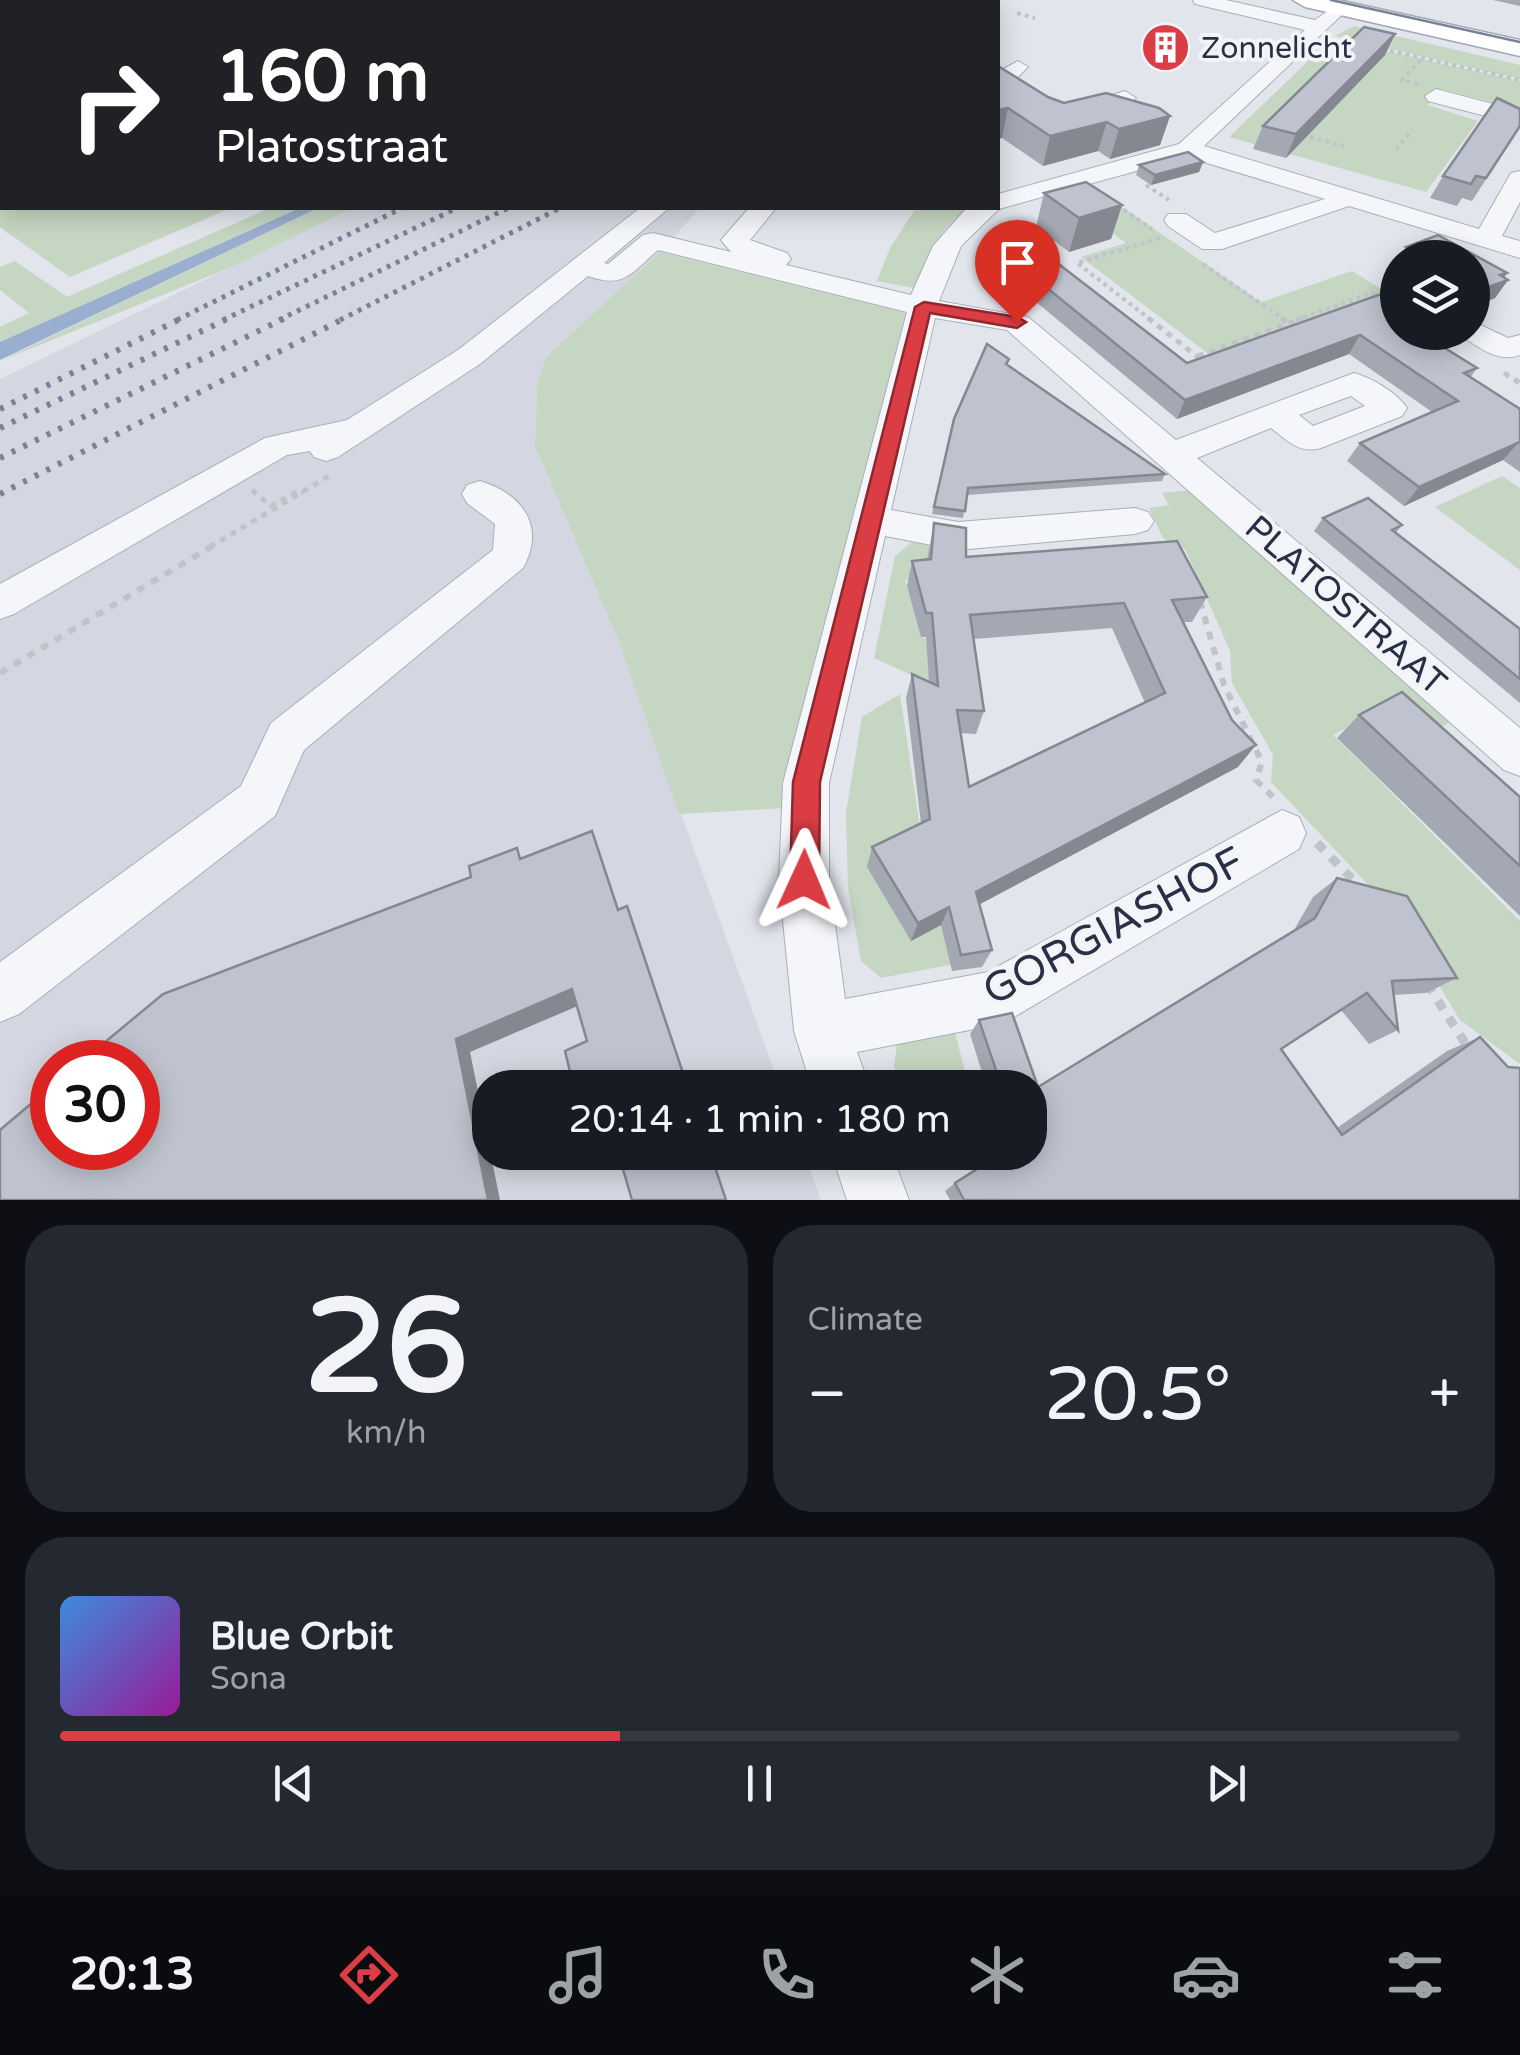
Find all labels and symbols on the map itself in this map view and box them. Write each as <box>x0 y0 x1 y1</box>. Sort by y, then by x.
building icon: Zonnelicht <box>1140 22 1192 74</box>
place label: Zonnelicht <box>1201 30 1352 67</box>
pin <box>975 220 1060 323</box>
street label: PLATOSTRAAT <box>1236 507 1455 705</box>
position arrow <box>752 828 856 932</box>
street label: GORGIASHOF <box>975 836 1253 1016</box>
speed limit sign: 30 <box>30 1040 160 1170</box>

